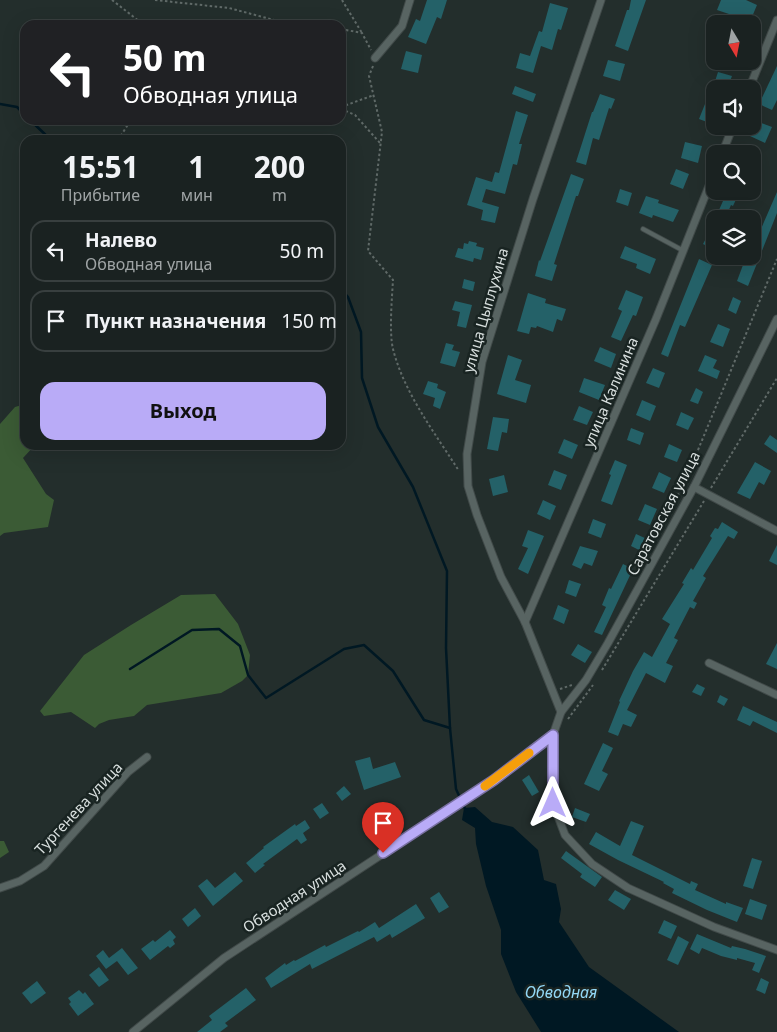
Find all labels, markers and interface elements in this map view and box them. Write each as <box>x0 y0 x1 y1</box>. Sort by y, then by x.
north arrow <box>706 15 761 70</box>
map controls <box>706 15 761 265</box>
text: 50 m <box>123 34 206 81</box>
icon: left <box>40 40 105 105</box>
text: Обводная улица <box>123 79 298 109</box>
button: sound <box>706 80 761 135</box>
button: search <box>706 145 761 200</box>
text: 15:51 <box>62 146 139 187</box>
text: 1 <box>188 146 205 187</box>
text: 200 <box>254 146 305 187</box>
text: Прибытие <box>61 184 140 206</box>
text: мин <box>181 184 213 206</box>
text: m <box>272 184 287 206</box>
button: layers <box>706 210 761 265</box>
text: Налево <box>85 227 157 253</box>
icon: left <box>42 237 70 265</box>
text: 50 m <box>280 238 324 264</box>
street label: улица Цыплухина <box>458 245 512 375</box>
text: Обводная улица <box>85 253 212 275</box>
icon: arrive <box>42 307 70 335</box>
text: Пункт назначения <box>85 308 266 334</box>
text: 150 m <box>281 308 337 334</box>
street label: улица Калинина <box>578 334 642 450</box>
button: Выход <box>40 382 326 440</box>
street label: Саратовская улица <box>622 447 704 579</box>
street label: Тургенева улица <box>30 757 126 859</box>
position arrow <box>526 776 578 828</box>
pin <box>362 802 404 853</box>
icon: arrive <box>369 809 397 837</box>
street label: Обводная улица <box>239 855 349 937</box>
water label: Обводная <box>525 981 597 1003</box>

